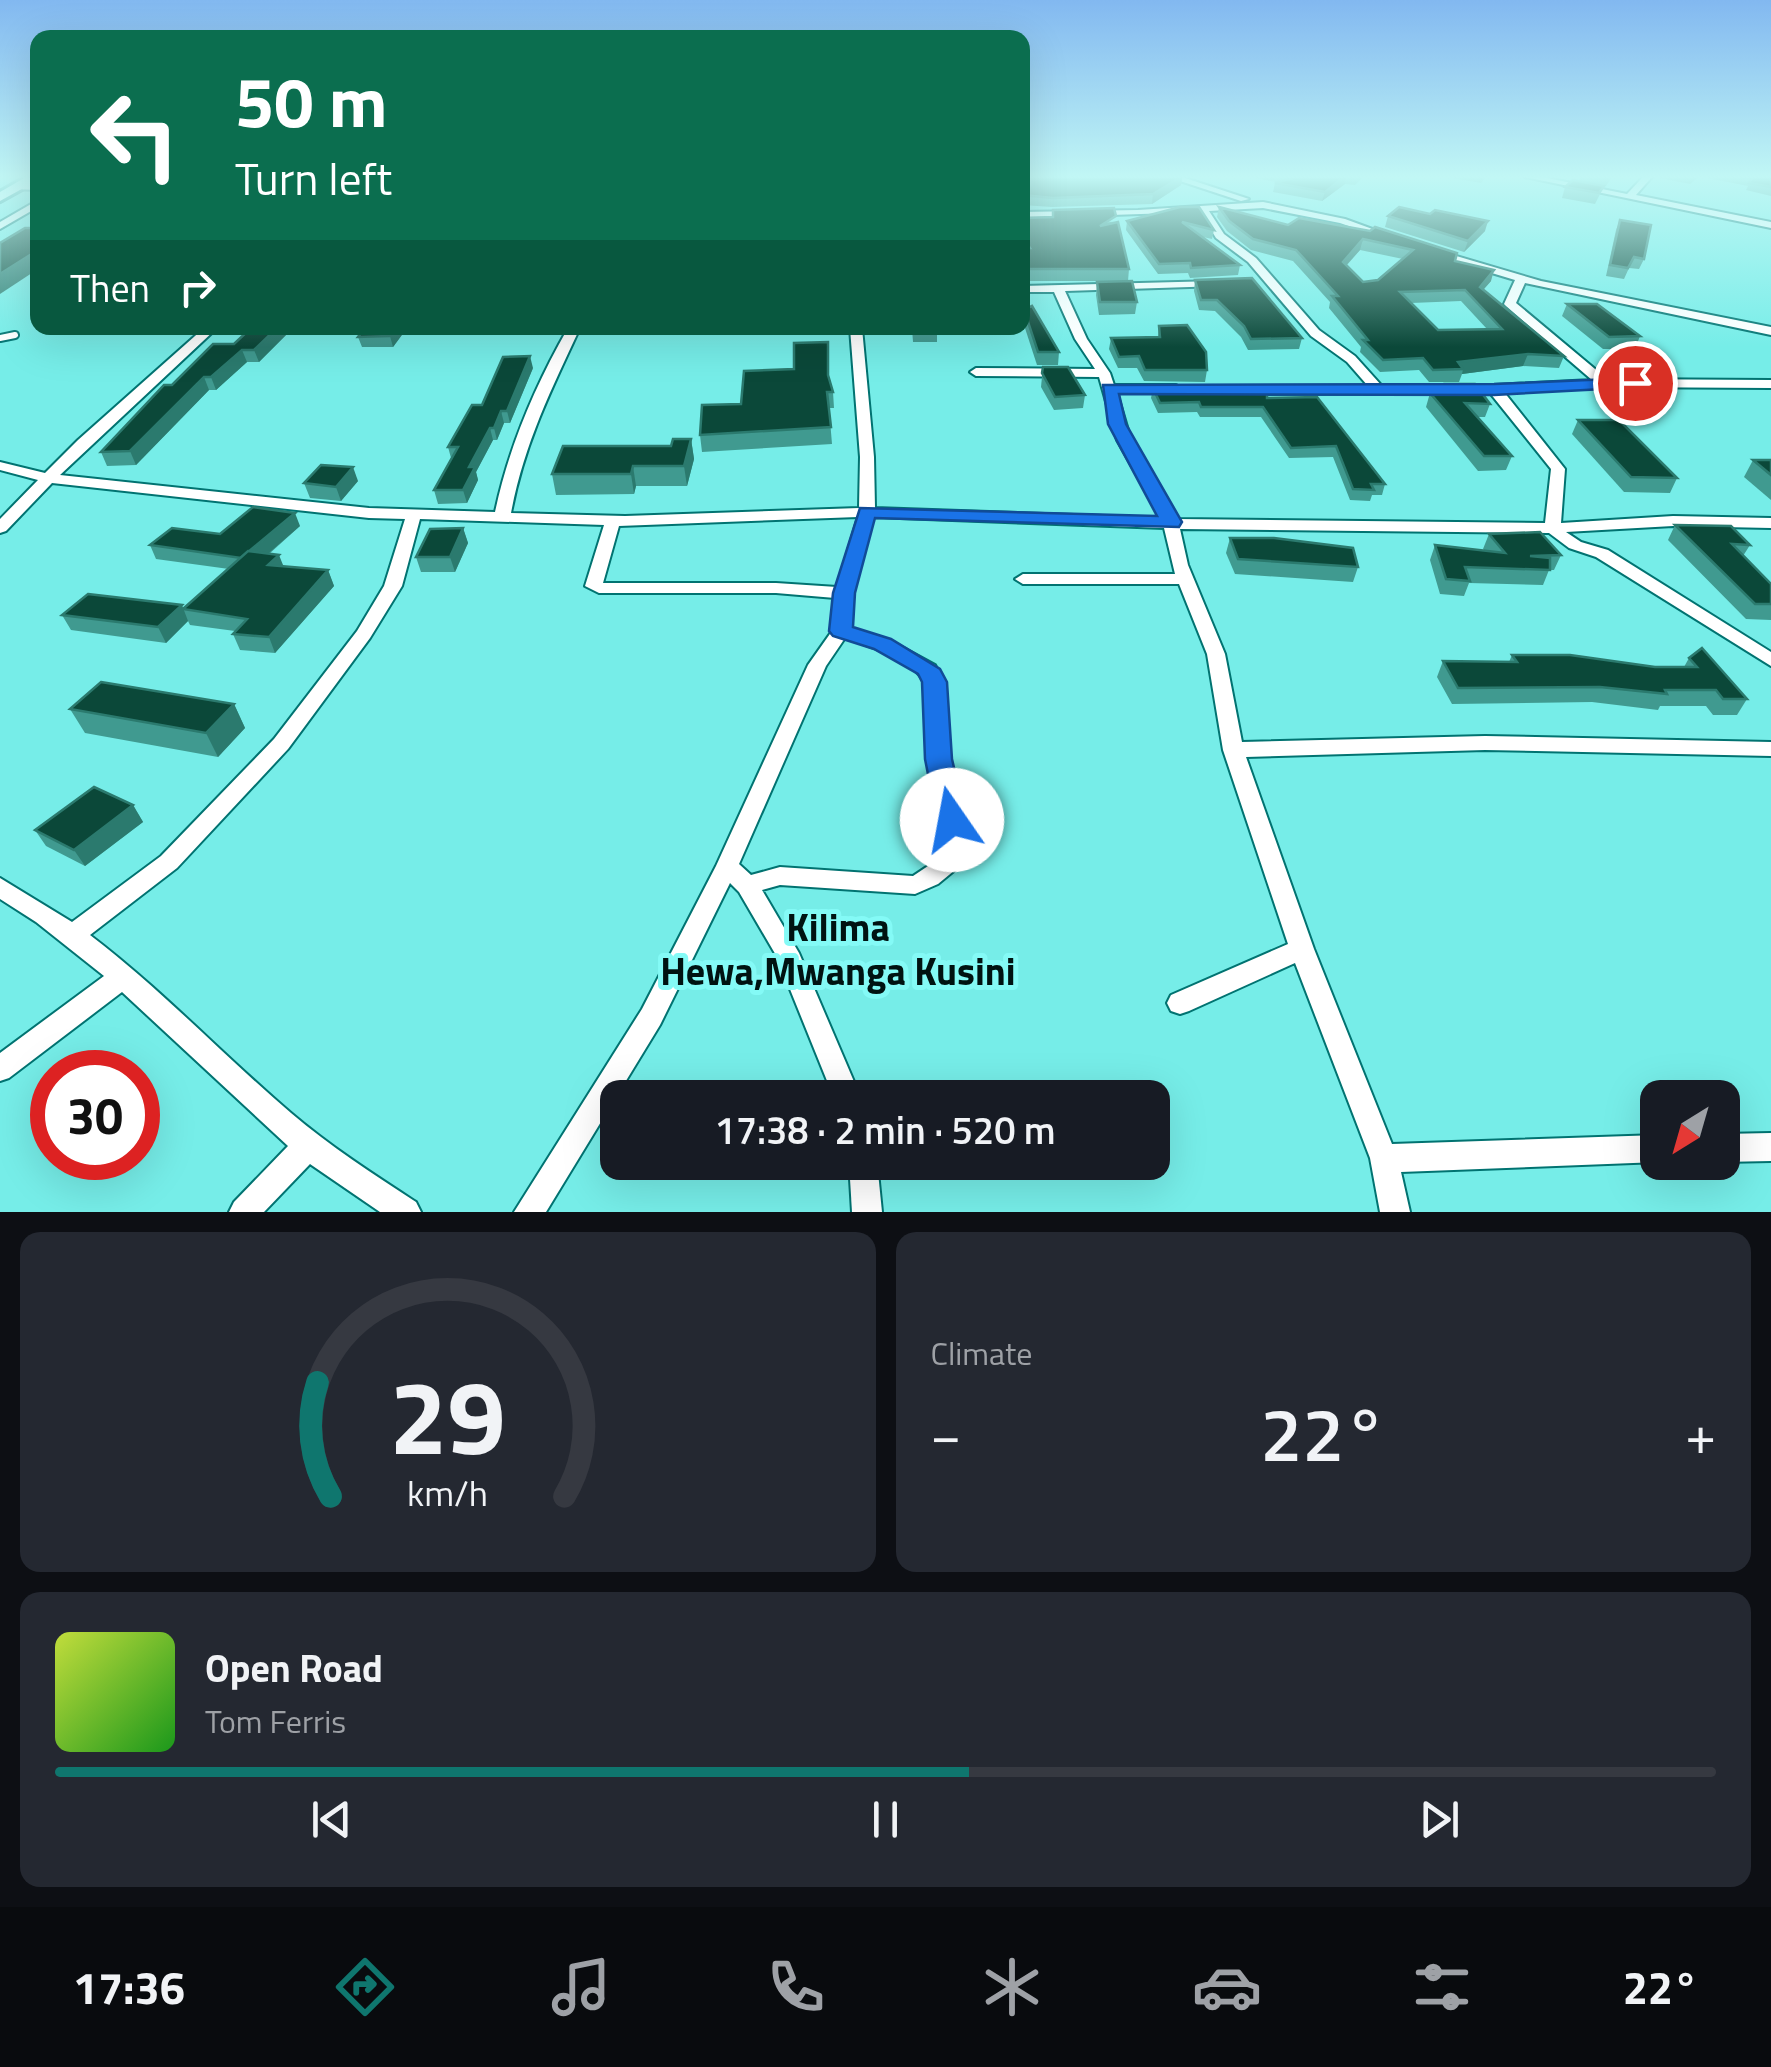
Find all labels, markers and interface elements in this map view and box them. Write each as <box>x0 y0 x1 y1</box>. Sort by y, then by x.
text: 50 m <box>235 48 388 154</box>
icon: left <box>70 70 200 200</box>
text: Turn left <box>235 144 392 212</box>
text: Then <box>70 259 150 317</box>
icon: right <box>170 260 225 315</box>
pin <box>1593 341 1678 426</box>
icon: arrive <box>1608 356 1663 411</box>
position arrow <box>900 768 1004 872</box>
district label: Kilima Hewa,Mwanga Kusini <box>660 898 1016 1000</box>
speed limit sign: 30 <box>30 1050 160 1180</box>
north arrow <box>1640 1080 1740 1180</box>
map controls <box>1640 1080 1740 1180</box>
text: 17:38 · 2 min · 520 m <box>714 1101 1056 1159</box>
text: Climate <box>931 1329 1032 1377</box>
text: 29 <box>390 1336 506 1494</box>
text: 22° <box>1260 1376 1386 1490</box>
text: − <box>931 1392 961 1475</box>
text: + <box>1685 1392 1716 1475</box>
text: km/h <box>407 1465 488 1520</box>
text: Open Road <box>205 1639 383 1697</box>
text: Tom Ferris <box>205 1697 346 1745</box>
icon: previous <box>304 1792 359 1847</box>
icon: pause <box>858 1792 913 1847</box>
icon: next <box>1412 1792 1467 1847</box>
icon: directions <box>330 1952 400 2022</box>
icon: music <box>546 1952 616 2022</box>
icon: phone <box>761 1952 831 2022</box>
icon: climate <box>977 1952 1047 2022</box>
icon: car <box>1192 1952 1262 2022</box>
icon: filters <box>1407 1952 1477 2022</box>
text: 17:36 <box>73 1953 185 2021</box>
text: 22° <box>1623 1953 1698 2021</box>

